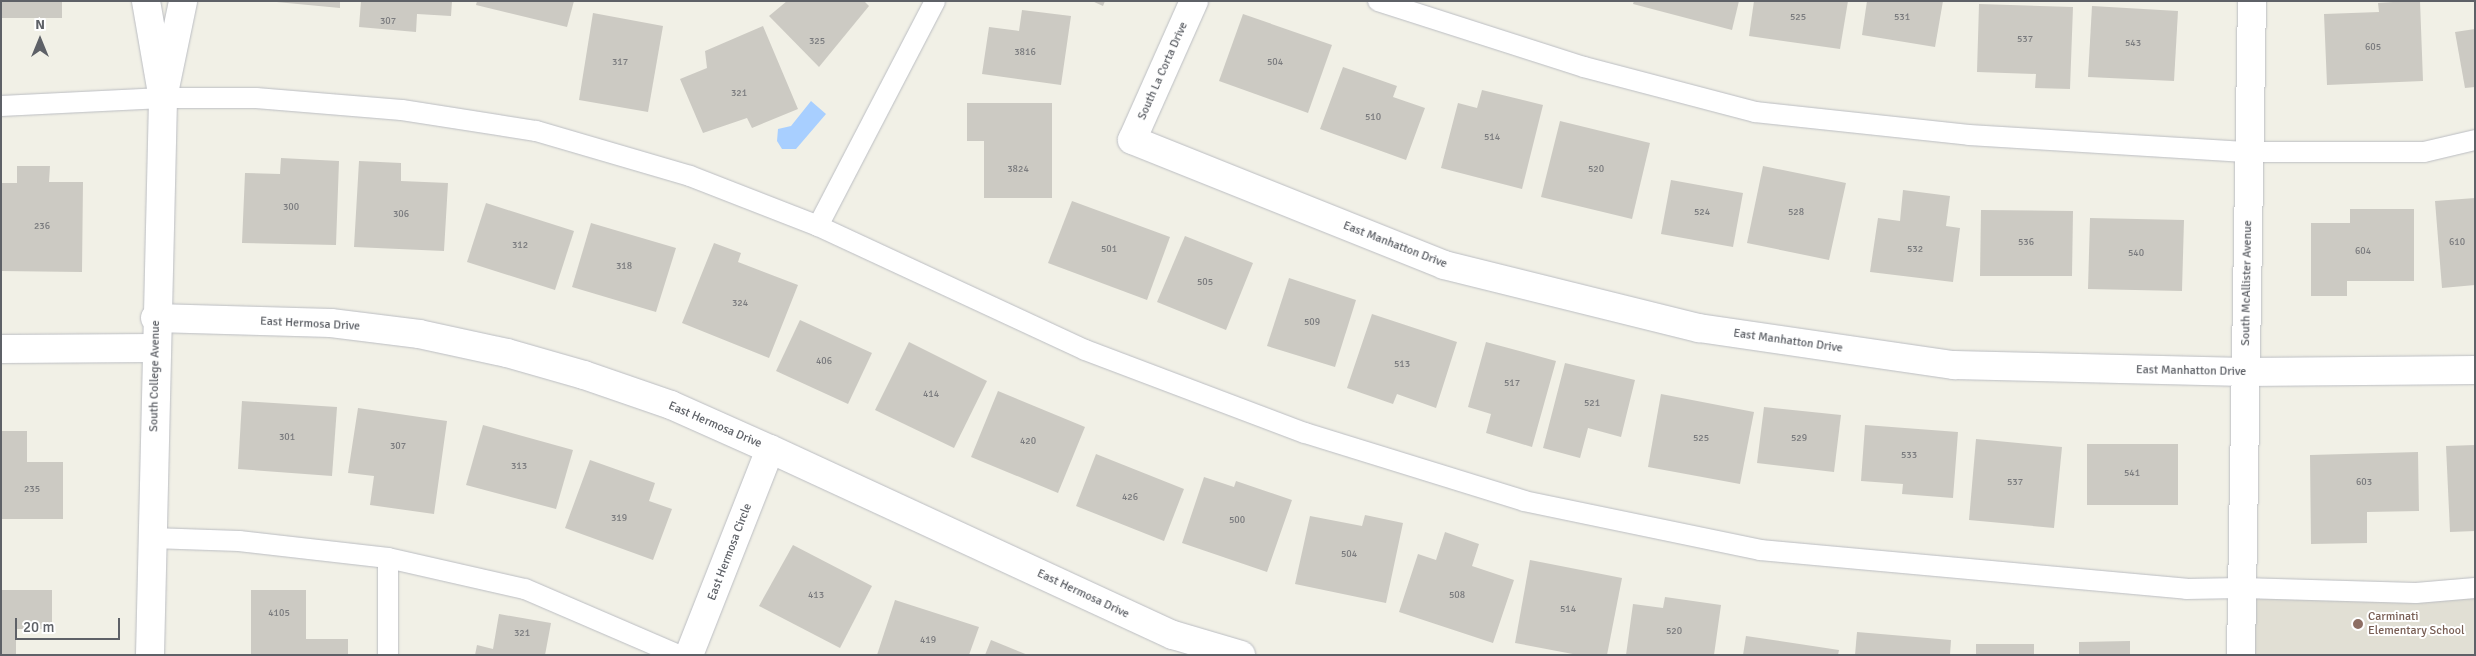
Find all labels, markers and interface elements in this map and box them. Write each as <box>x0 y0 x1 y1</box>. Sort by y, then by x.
house number: 525 <box>1790 12 1806 24</box>
house number: 531 <box>1894 12 1910 24</box>
north arrow <box>15 15 65 65</box>
text: N <box>35 16 45 33</box>
house number: 307 <box>380 16 396 28</box>
street label: South La Corta Drive <box>1135 20 1191 122</box>
house number: 537 <box>2017 34 2033 46</box>
house number: 325 <box>809 36 825 48</box>
house number: 543 <box>2125 38 2141 50</box>
house number: 605 <box>2365 42 2381 54</box>
house number: 3816 <box>1014 47 1036 59</box>
house number: 317 <box>612 57 628 69</box>
house number: 504 <box>1267 57 1283 69</box>
house number: 321 <box>731 88 747 100</box>
house number: 510 <box>1365 112 1381 124</box>
house number: 514 <box>1484 132 1500 144</box>
house number: 3824 <box>1007 164 1029 176</box>
house number: 520 <box>1588 164 1604 176</box>
house number: 300 <box>283 202 299 214</box>
house number: 524 <box>1694 207 1710 219</box>
house number: 528 <box>1788 207 1804 219</box>
house number: 306 <box>393 209 409 221</box>
street label: East Manhatton Drive <box>1341 219 1449 271</box>
street label: South McAllister Avenue <box>2239 220 2255 346</box>
house number: 236 <box>34 221 50 233</box>
house number: 536 <box>2018 237 2034 249</box>
house number: 610 <box>2449 237 2465 249</box>
house number: 312 <box>512 240 528 252</box>
house number: 501 <box>1101 244 1117 256</box>
house number: 532 <box>1907 244 1923 256</box>
house number: 604 <box>2355 246 2371 258</box>
house number: 540 <box>2128 248 2144 260</box>
house number: 318 <box>616 261 632 273</box>
house number: 505 <box>1197 277 1213 289</box>
house number: 324 <box>732 298 748 310</box>
street label: East Hermosa Drive <box>260 314 360 334</box>
house number: 509 <box>1304 317 1320 329</box>
street label: South College Avenue <box>147 320 163 432</box>
street label: East Manhatton Drive <box>1732 326 1844 356</box>
house number: 406 <box>816 356 832 368</box>
house number: 513 <box>1394 359 1410 371</box>
street label: East Manhatton Drive <box>2136 363 2246 379</box>
house number: 517 <box>1504 378 1520 390</box>
house number: 414 <box>923 389 939 401</box>
house number: 521 <box>1584 398 1600 410</box>
street label: East Hermosa Drive <box>666 399 764 451</box>
house number: 301 <box>279 432 295 444</box>
house number: 525 <box>1693 433 1709 445</box>
house number: 529 <box>1791 433 1807 445</box>
house number: 420 <box>1020 436 1036 448</box>
house number: 307 <box>390 441 406 453</box>
house number: 533 <box>1901 450 1917 462</box>
house number: 313 <box>511 461 527 473</box>
house number: 541 <box>2124 468 2140 480</box>
house number: 537 <box>2007 477 2023 489</box>
house number: 603 <box>2356 477 2372 489</box>
house number: 235 <box>24 484 40 496</box>
house number: 426 <box>1122 492 1138 504</box>
street label: East Hermosa Circle <box>705 501 755 603</box>
house number: 319 <box>611 513 627 525</box>
house number: 500 <box>1229 515 1245 527</box>
house number: 504 <box>1341 549 1357 561</box>
street label: East Hermosa Drive <box>1035 566 1131 622</box>
house number: 413 <box>808 590 824 602</box>
house number: 508 <box>1449 590 1465 602</box>
house number: 514 <box>1560 604 1576 616</box>
scale bar <box>18 608 122 640</box>
house number: 4105 <box>268 608 290 620</box>
place label: Carminati Elementary School <box>2368 610 2464 638</box>
text: 20 m <box>23 618 54 636</box>
marker: Carminati Elementary School <box>2352 618 2364 630</box>
house number: 520 <box>1666 626 1682 638</box>
house number: 321 <box>514 628 530 640</box>
house number: 419 <box>920 635 936 647</box>

